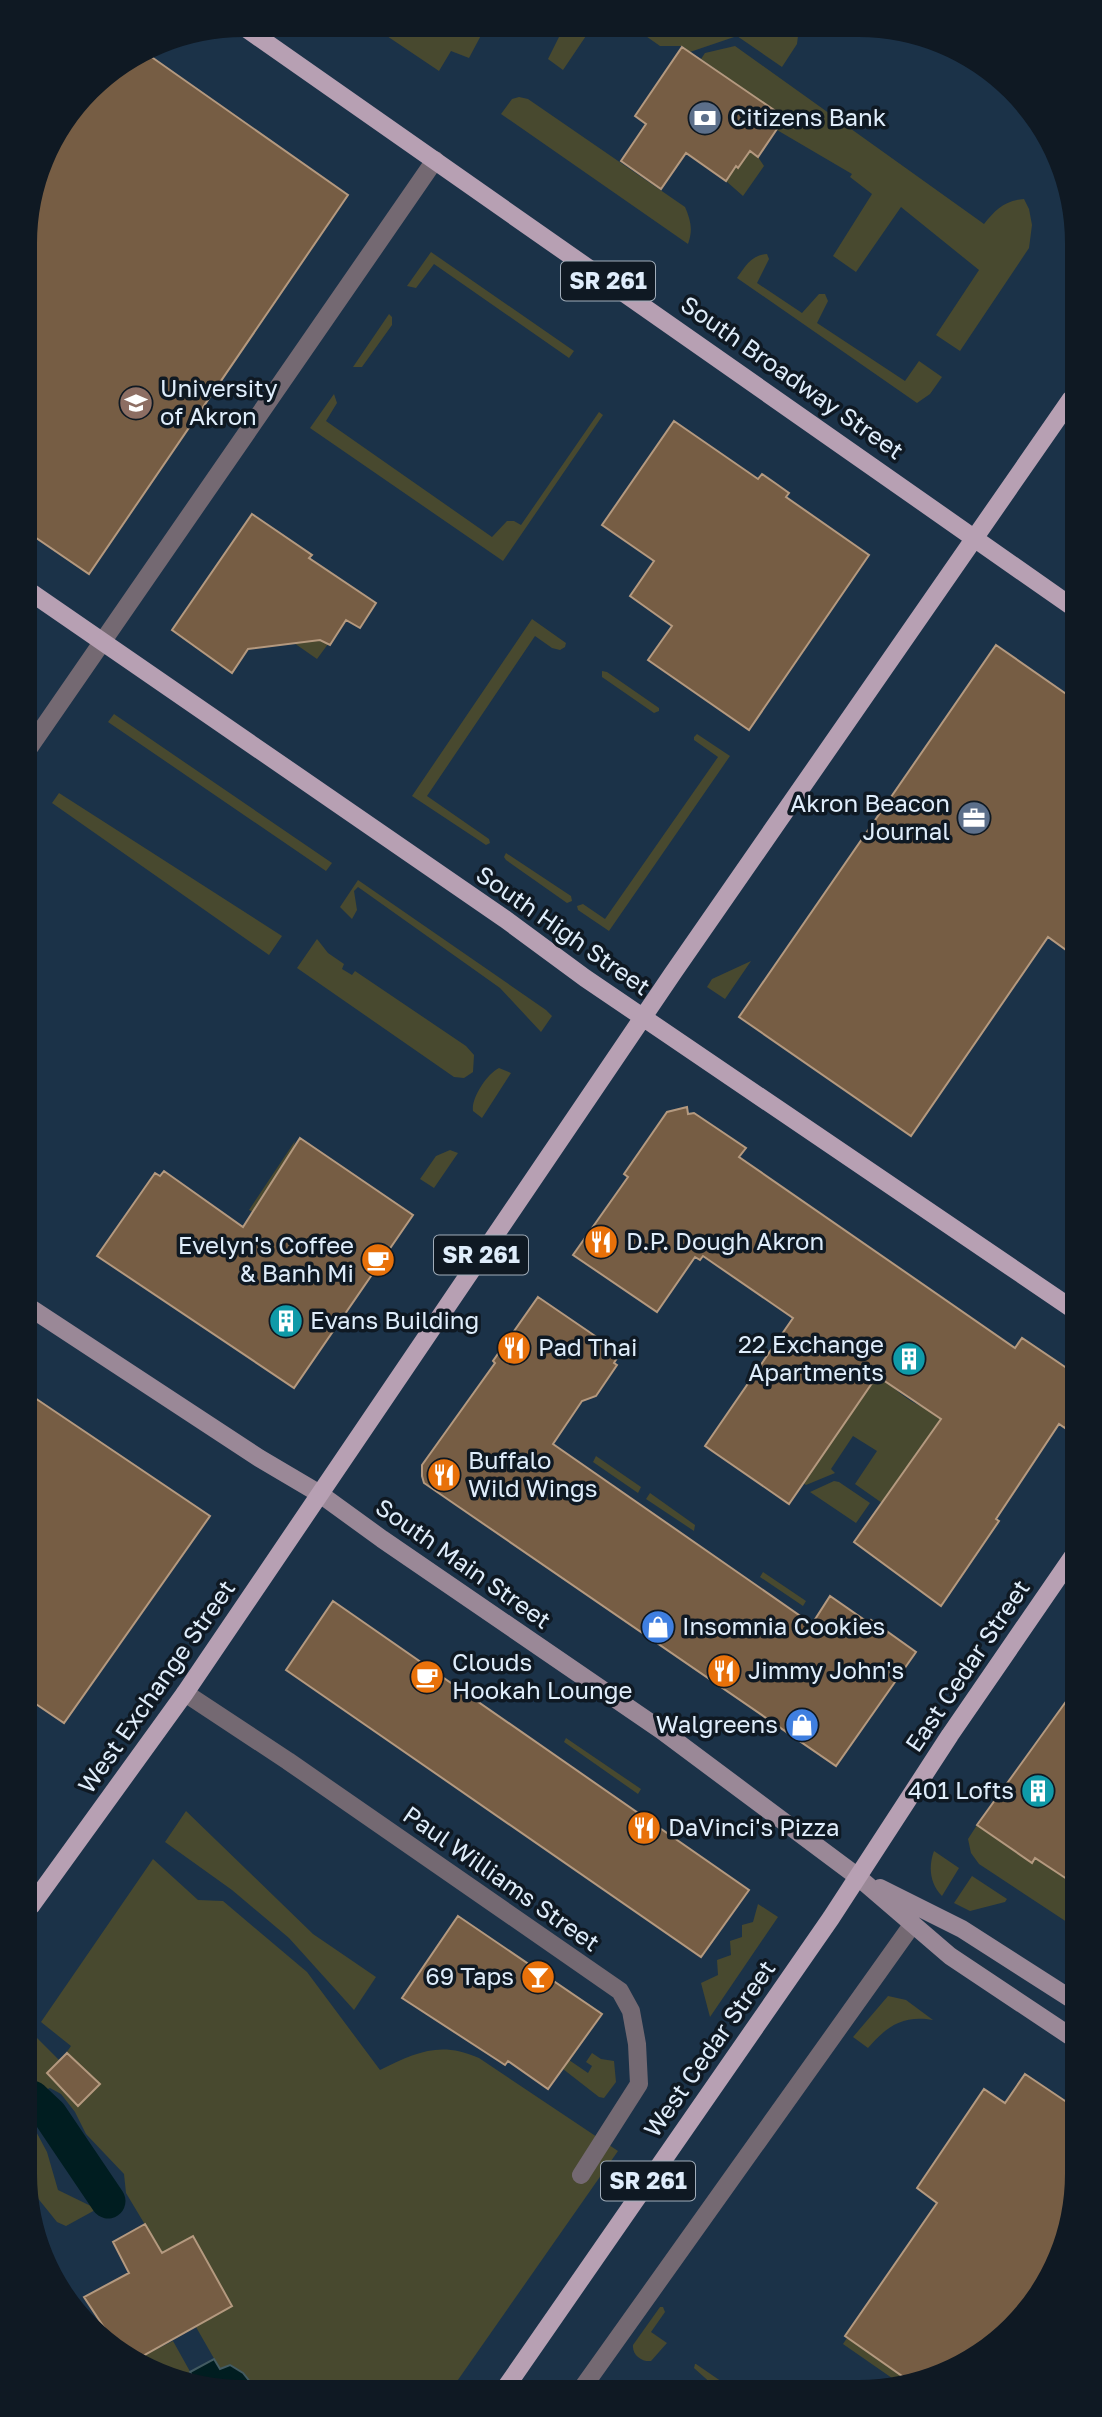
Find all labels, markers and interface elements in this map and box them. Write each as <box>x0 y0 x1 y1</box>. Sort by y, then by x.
bank icon: Citizens Bank <box>686 99 724 137</box>
place label: Citizens Bank <box>730 102 886 131</box>
road number: SR 261 <box>561 262 655 300</box>
street label: South Broadway Street <box>676 289 910 465</box>
place label: University of Akron <box>160 373 278 430</box>
school or university icon: University of Akron <box>117 384 155 422</box>
place label: Akron Beacon Journal <box>790 788 950 845</box>
office icon: Akron Beacon Journal <box>955 799 993 837</box>
street label: South High Street <box>471 859 656 1001</box>
restaurant icon: D.P. Dough Akron <box>582 1223 620 1261</box>
place label: D.P. Dough Akron <box>626 1226 824 1255</box>
place label: Evelyn's Coffee & Banh Mi <box>178 1230 354 1287</box>
road number: SR 261 <box>434 1236 528 1274</box>
cafe icon: Evelyn's Coffee & Banh Mi <box>359 1241 397 1279</box>
building icon: Evans Building <box>267 1302 305 1340</box>
place label: Evans Building <box>310 1305 479 1334</box>
restaurant icon: Pad Thai <box>495 1329 533 1367</box>
place label: 22 Exchange Apartments <box>738 1329 884 1386</box>
place label: Pad Thai <box>538 1332 637 1361</box>
building icon: 22 Exchange Apartments <box>890 1340 928 1378</box>
place label: Buffalo Wild Wings <box>468 1445 597 1502</box>
restaurant icon: Buffalo Wild Wings <box>425 1456 463 1494</box>
street label: South Main Street <box>371 1492 557 1634</box>
street label: West Exchange Street <box>71 1574 240 1798</box>
street label: East Cedar Street <box>898 1574 1035 1757</box>
shop icon: Insomnia Cookies <box>639 1608 677 1646</box>
place label: Insomnia Cookies <box>682 1611 885 1640</box>
place label: Clouds Hookah Lounge <box>452 1647 632 1704</box>
restaurant icon: Jimmy John's <box>705 1652 743 1690</box>
place label: Jimmy John's <box>748 1655 904 1684</box>
cafe icon: Clouds Hookah Lounge <box>408 1658 446 1696</box>
shop icon: Walgreens <box>783 1706 821 1744</box>
place label: Walgreens <box>656 1709 778 1738</box>
building icon: 401 Lofts <box>1019 1772 1057 1810</box>
place label: 401 Lofts <box>908 1775 1014 1804</box>
street label: Paul Williams Street <box>398 1799 606 1956</box>
restaurant icon: DaVinci's Pizza <box>625 1809 663 1847</box>
place label: DaVinci's Pizza <box>668 1812 840 1841</box>
street label: West Cedar Street <box>637 1954 781 2142</box>
bar icon: 69 Taps <box>519 1958 557 1996</box>
place label: 69 Taps <box>425 1961 514 1990</box>
road number: SR 261 <box>601 2162 695 2200</box>

